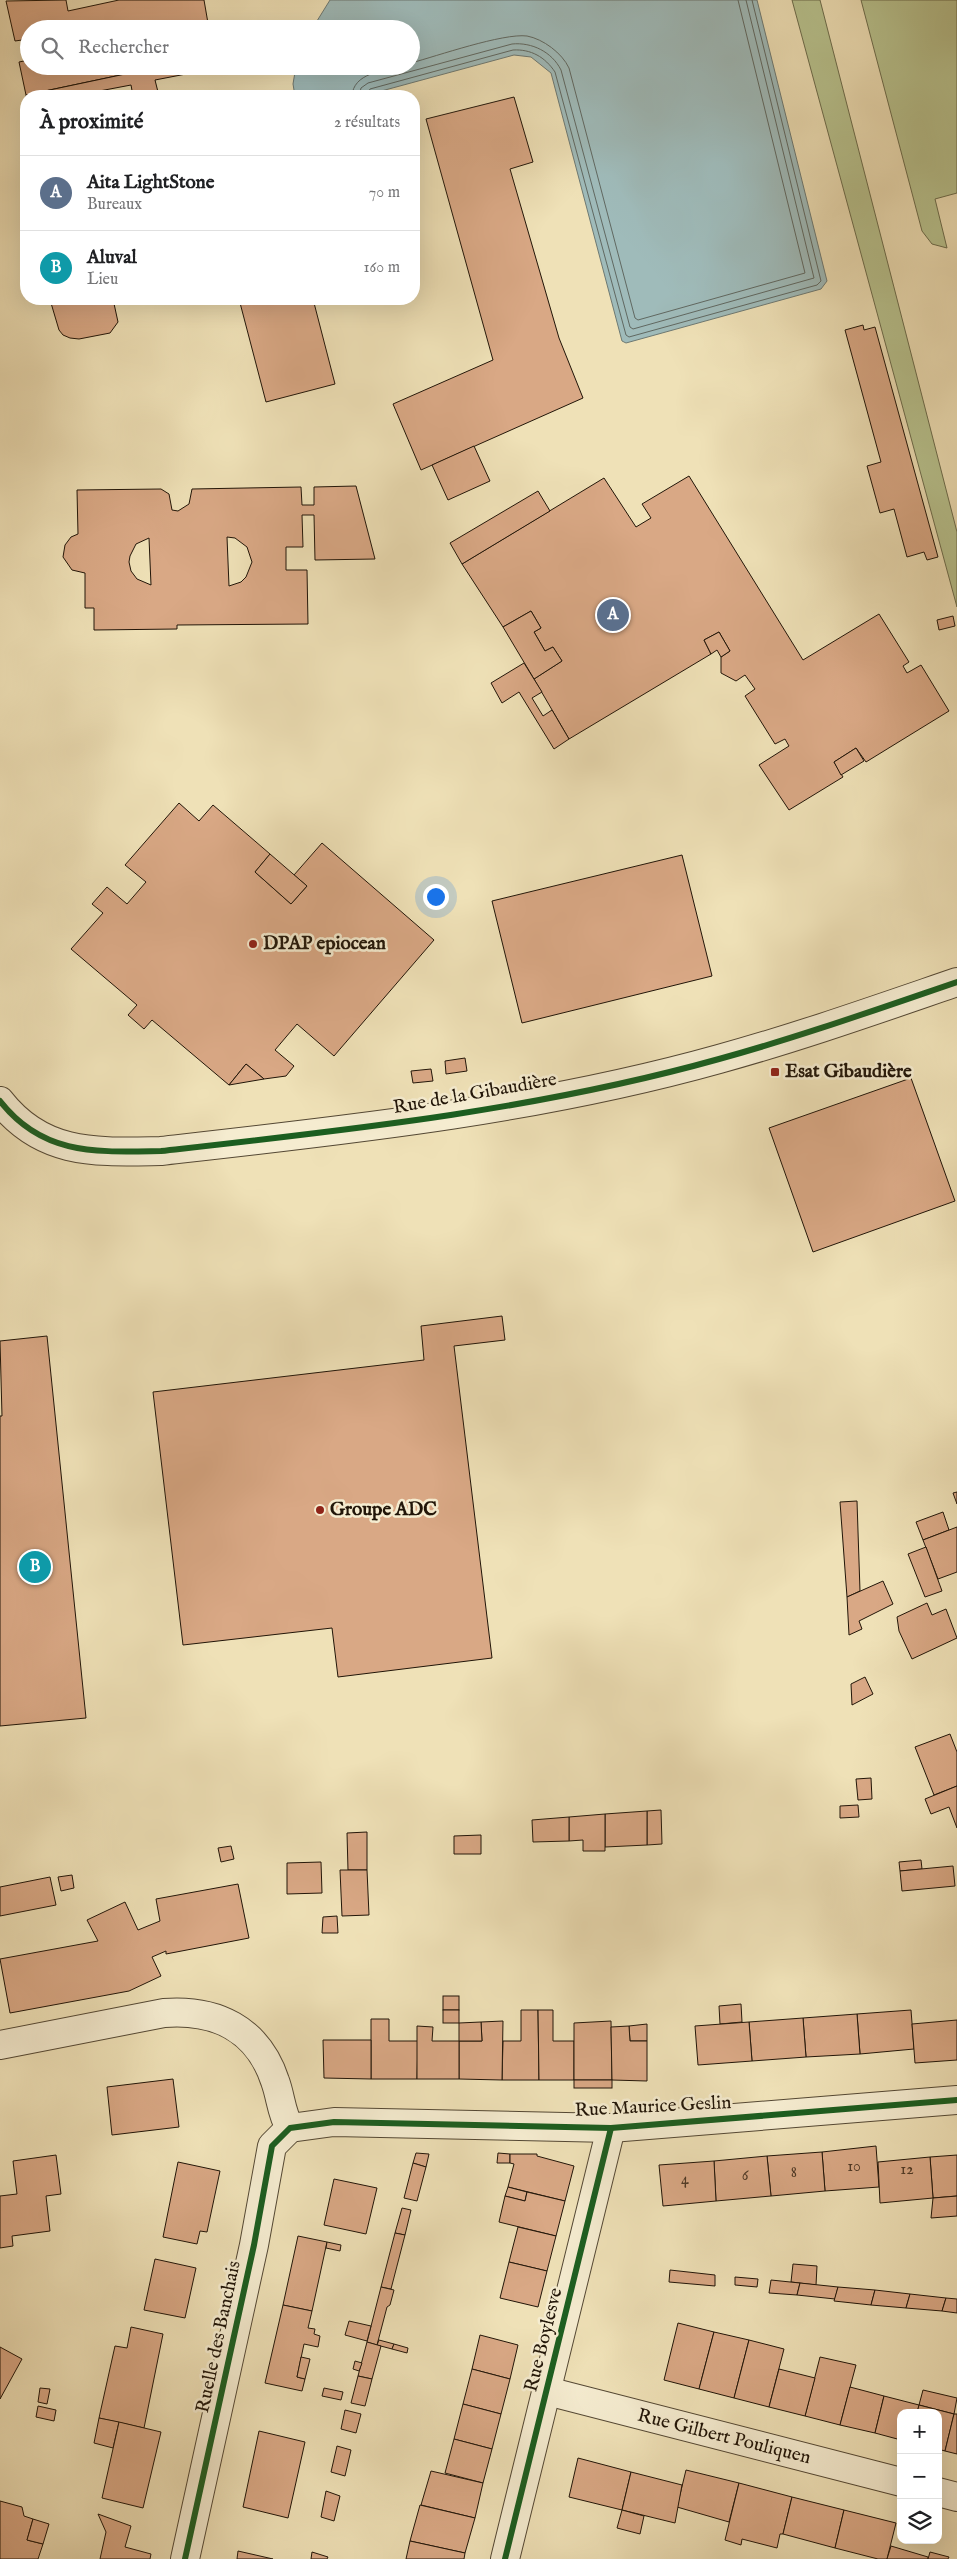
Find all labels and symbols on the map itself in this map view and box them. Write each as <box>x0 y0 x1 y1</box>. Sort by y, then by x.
pin: A <box>597 596 629 634</box>
your location <box>423 884 449 910</box>
place label: DPAP epiocean <box>263 932 386 956</box>
marker: DPAP epiocean <box>247 938 259 950</box>
place label: Esat Gibaudière <box>785 1060 912 1084</box>
marker: Esat Gibaudière <box>769 1066 781 1078</box>
street label: Rue de la Gibaudière <box>391 1068 559 1120</box>
place label: Groupe ADC <box>330 1498 437 1522</box>
marker: Groupe ADC <box>314 1504 326 1516</box>
pin: B <box>19 1548 51 1586</box>
street label: Rue Maurice Geslin <box>574 2091 732 2123</box>
house number: 10 <box>847 2157 861 2177</box>
house number: 12 <box>900 2160 914 2180</box>
house number: 8 <box>791 2163 797 2183</box>
house number: 6 <box>742 2166 749 2186</box>
house number: 4 <box>681 2170 689 2190</box>
street label: Ruelle des Banchais <box>191 2259 247 2415</box>
street label: Rue Boylesve <box>519 2285 569 2395</box>
street label: Rue Gilbert Pouliquen <box>635 2404 813 2470</box>

